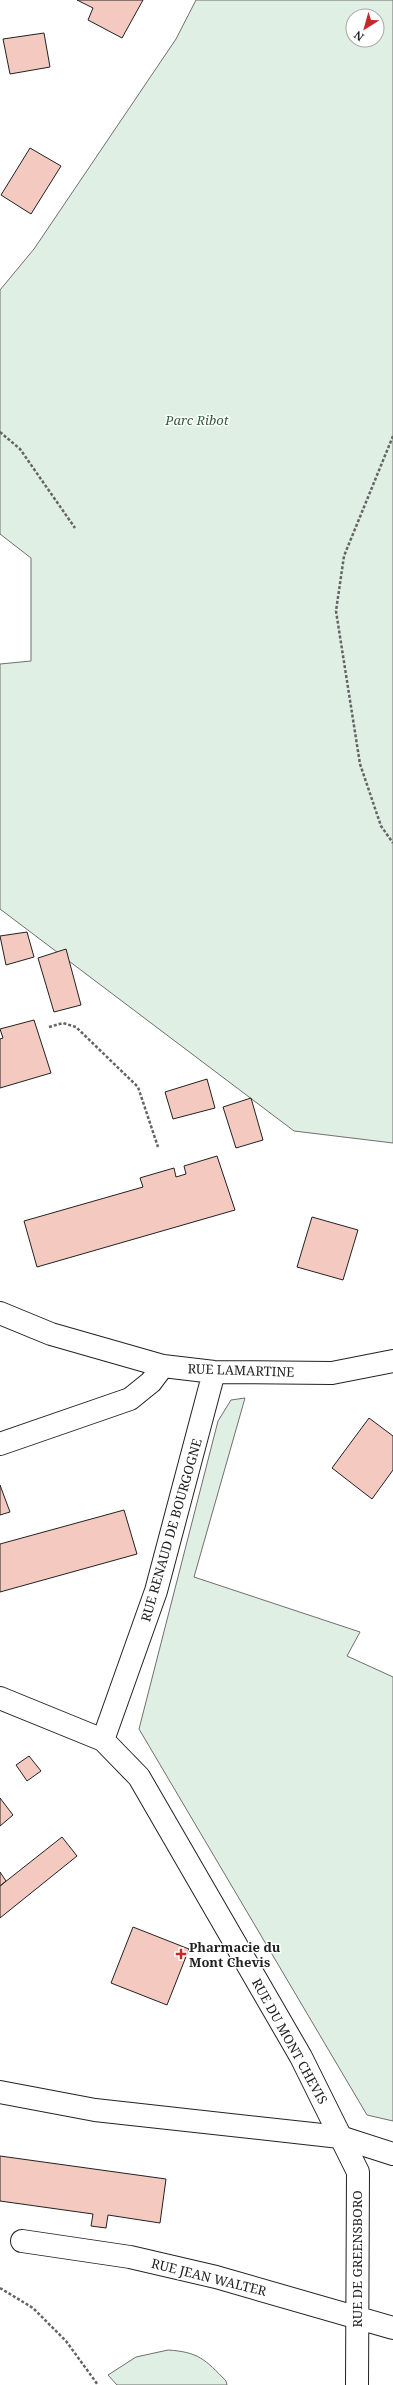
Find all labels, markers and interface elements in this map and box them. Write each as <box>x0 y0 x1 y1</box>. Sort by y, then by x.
north arrow <box>345 8 385 48</box>
text: N <box>350 28 367 45</box>
park label: Parc Ribot <box>164 411 229 429</box>
street label: RUE LAMARTINE <box>187 1359 295 1381</box>
street label: RUE RENAUD DE BOURGOGNE <box>136 1436 206 1624</box>
place label: Pharmacie du Mont Chevis <box>189 1938 281 1971</box>
marker: Pharmacie du Mont Chevis <box>176 1949 186 1959</box>
street label: RUE DU MONT CHEVIS <box>248 1975 332 2107</box>
street label: RUE DE GREENSBORO <box>348 2190 366 2328</box>
street label: RUE JEAN WALTER <box>150 2254 269 2300</box>

